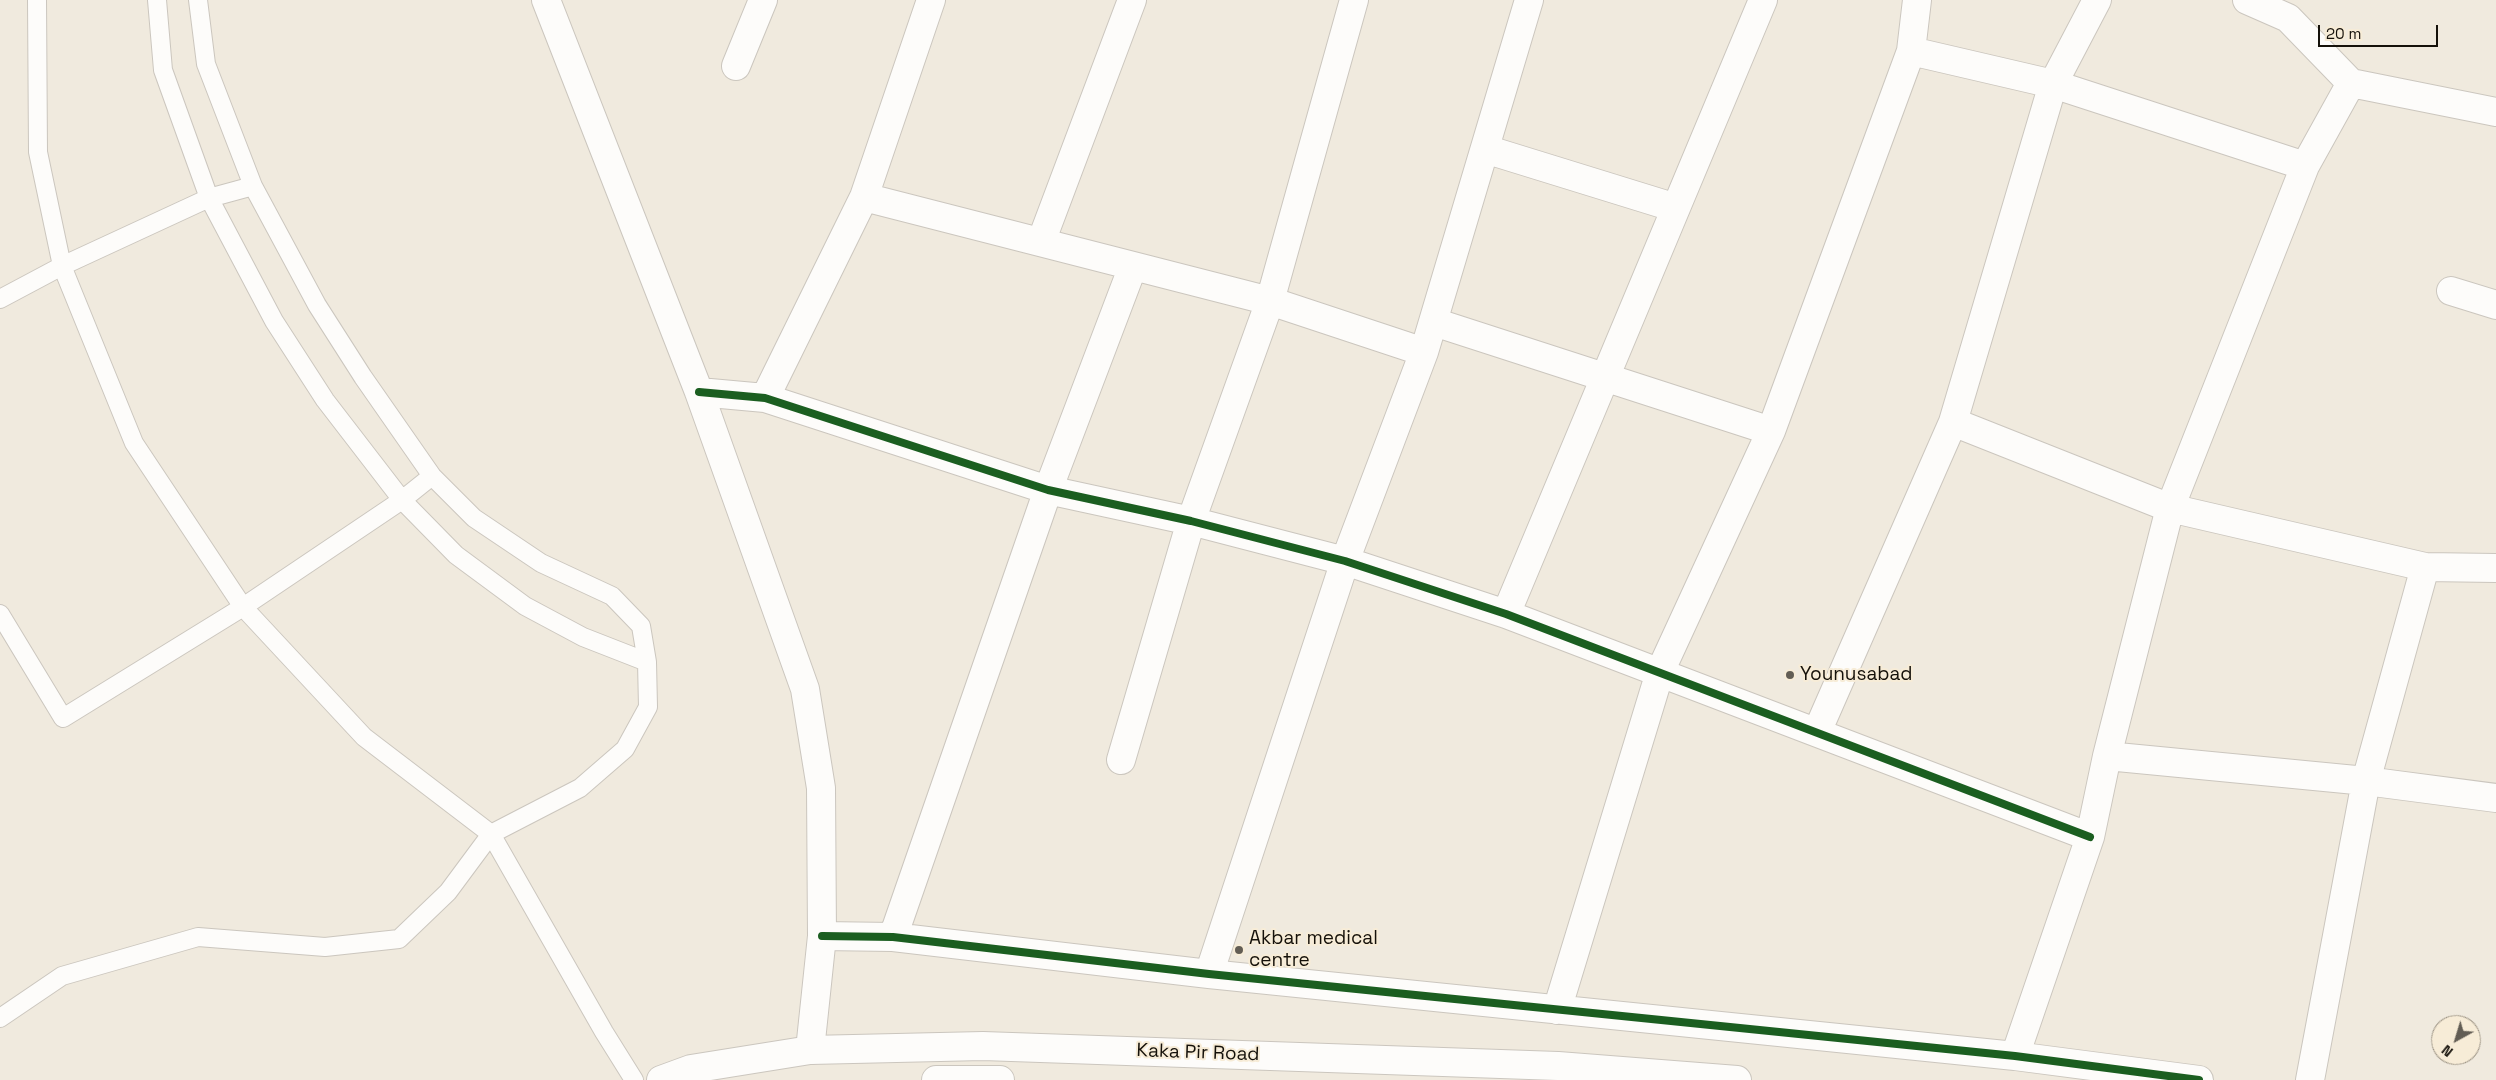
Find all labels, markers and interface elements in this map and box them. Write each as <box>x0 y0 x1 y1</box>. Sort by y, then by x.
scale bar <box>2321 15 2441 47</box>
text: 20 m <box>2326 24 2361 43</box>
place label: Younusabad <box>1800 664 1912 686</box>
marker: Younusabad <box>1784 669 1796 681</box>
place label: Akbar medical centre <box>1249 928 1378 972</box>
marker: Akbar medical centre <box>1233 944 1245 956</box>
north arrow <box>2431 1015 2481 1065</box>
street label: Kaka Pir Road <box>1136 1039 1260 1067</box>
text: N <box>2438 1041 2457 1061</box>

